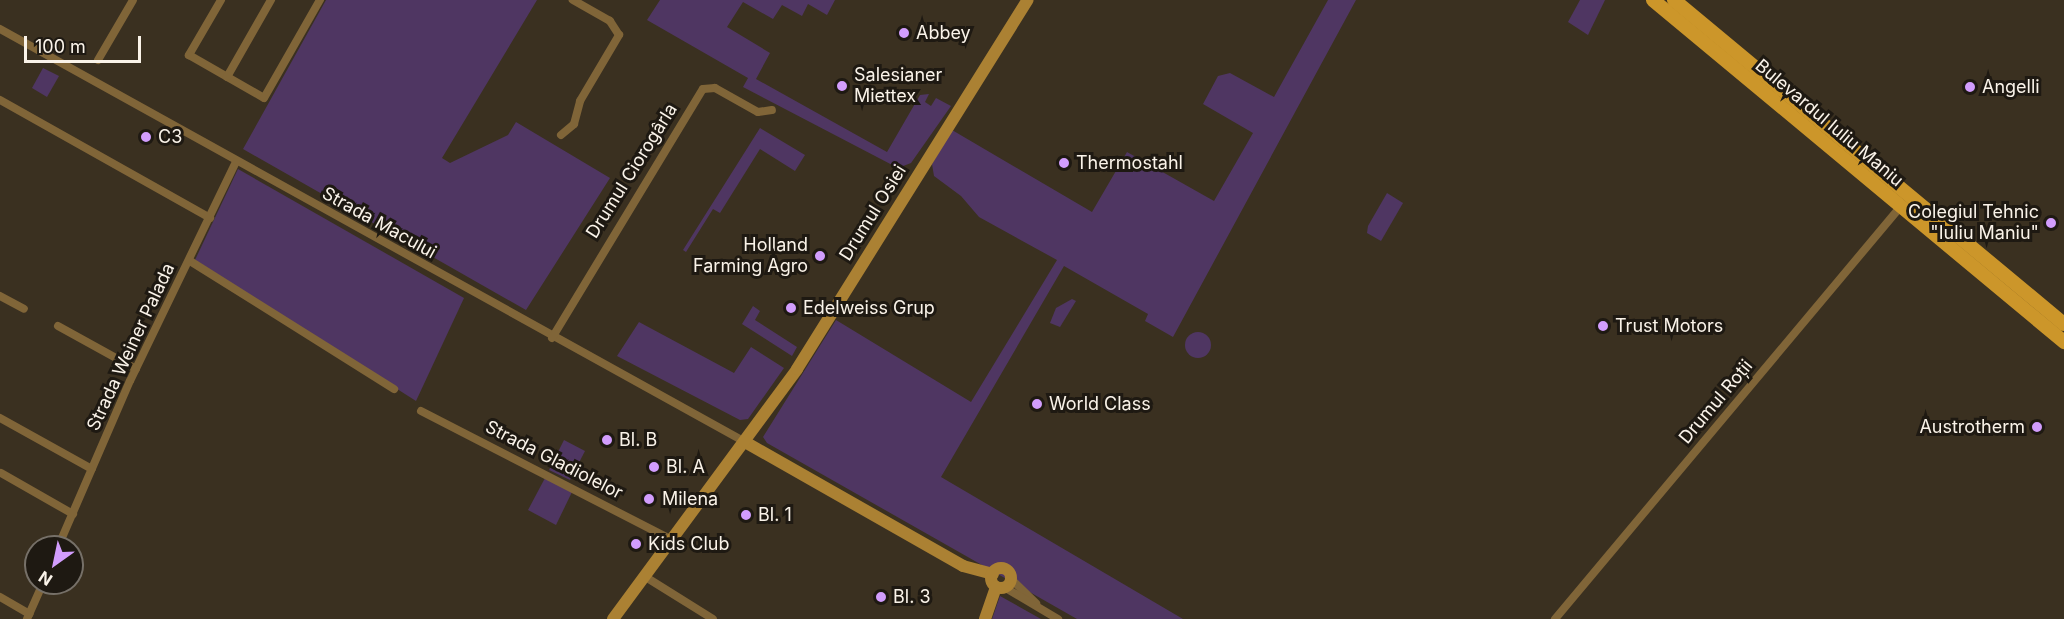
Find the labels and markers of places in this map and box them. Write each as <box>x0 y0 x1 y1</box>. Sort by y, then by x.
place label: Abbey <box>916 22 971 44</box>
marker: Abbey <box>897 26 911 40</box>
place label: Salesianer Miettex <box>854 65 942 107</box>
place label: Angelli <box>1982 76 2040 98</box>
marker: Salesianer Miettex <box>835 79 849 93</box>
marker: Angelli <box>1963 80 1977 94</box>
place label: C3 <box>158 126 182 148</box>
marker: C3 <box>139 130 153 144</box>
place label: Thermostahl <box>1076 152 1183 174</box>
marker: Thermostahl <box>1057 156 1071 170</box>
place label: Colegiul Tehnic "Iuliu Maniu" <box>1908 202 2039 244</box>
marker: Colegiul Tehnic "Iuliu Maniu" <box>2044 216 2058 230</box>
place label: Holland Farming Agro <box>693 235 808 278</box>
marker: Holland Farming Agro <box>813 249 827 263</box>
place label: Edelweiss Grup <box>803 297 935 319</box>
marker: Edelweiss Grup <box>784 301 798 315</box>
place label: Trust Motors <box>1615 315 1723 337</box>
marker: Trust Motors <box>1596 319 1610 333</box>
place label: World Class <box>1049 393 1151 415</box>
marker: World Class <box>1030 397 1044 411</box>
place label: Austrotherm <box>1919 416 2025 438</box>
marker: Austrotherm <box>2030 420 2044 434</box>
place label: Bl. B <box>619 429 657 451</box>
marker: Bl. B <box>600 433 614 447</box>
place label: Bl. A <box>666 456 705 478</box>
marker: Bl. A <box>647 460 661 474</box>
place label: Milena <box>662 488 718 510</box>
marker: Milena <box>640 490 658 508</box>
place label: Bl. 1 <box>758 504 792 526</box>
marker: Bl. 1 <box>739 508 753 522</box>
place label: Kids Club <box>648 533 729 555</box>
marker: Kids Club <box>629 537 643 551</box>
place label: Bl. 3 <box>893 586 931 608</box>
marker: Bl. 3 <box>874 590 888 604</box>

